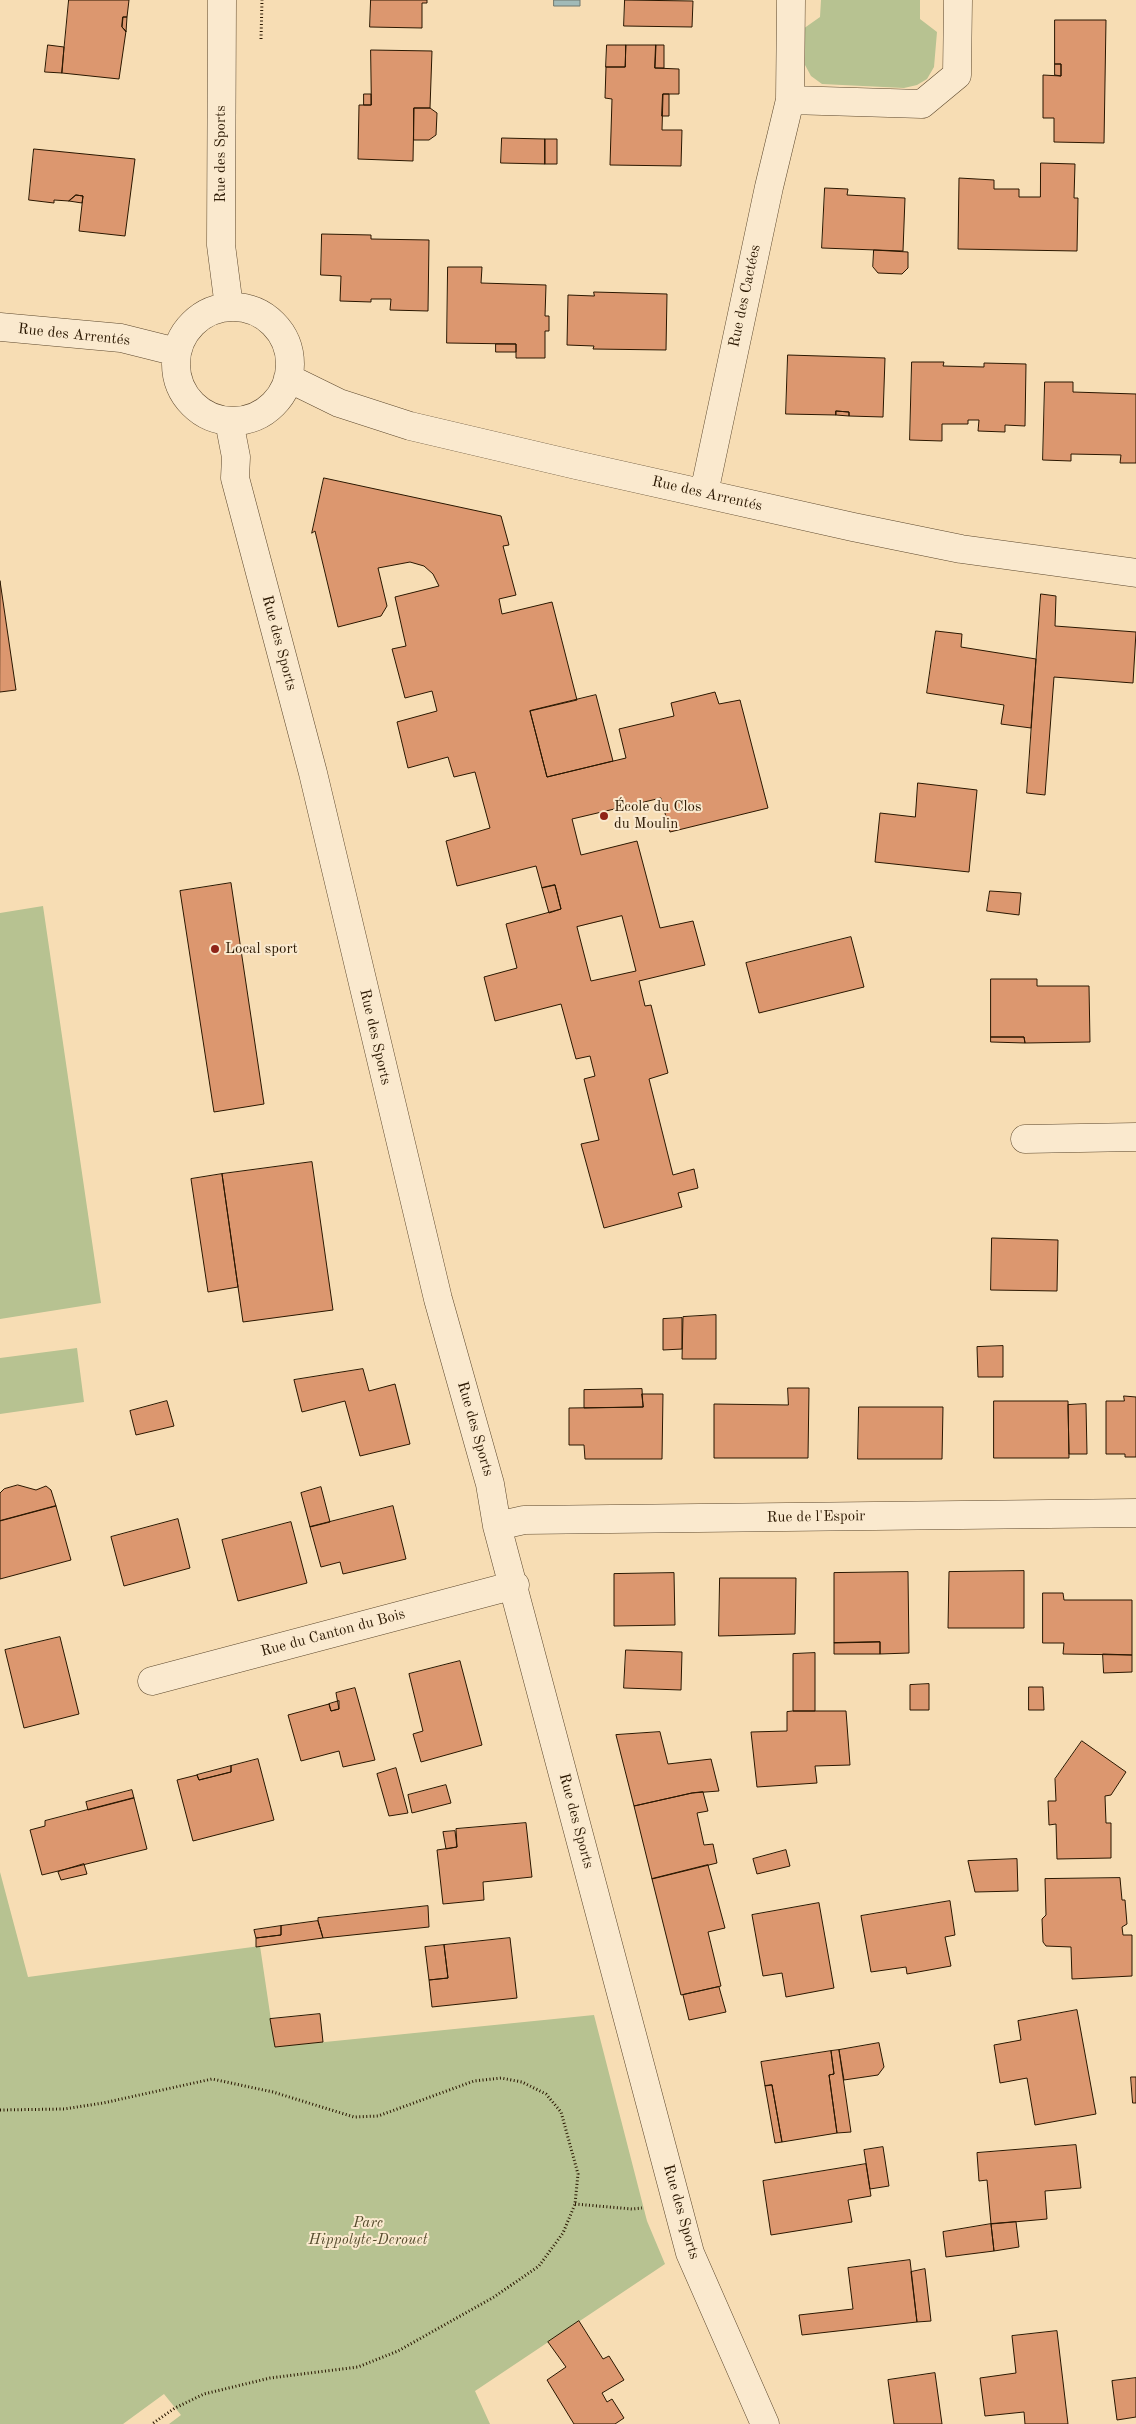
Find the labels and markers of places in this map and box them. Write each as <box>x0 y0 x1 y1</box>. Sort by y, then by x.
place label: École du Clos du Moulin <box>614 798 702 833</box>
marker: École du Clos du Moulin <box>598 810 610 822</box>
place label: Local sport <box>225 940 298 958</box>
marker: Local sport <box>209 943 221 955</box>

